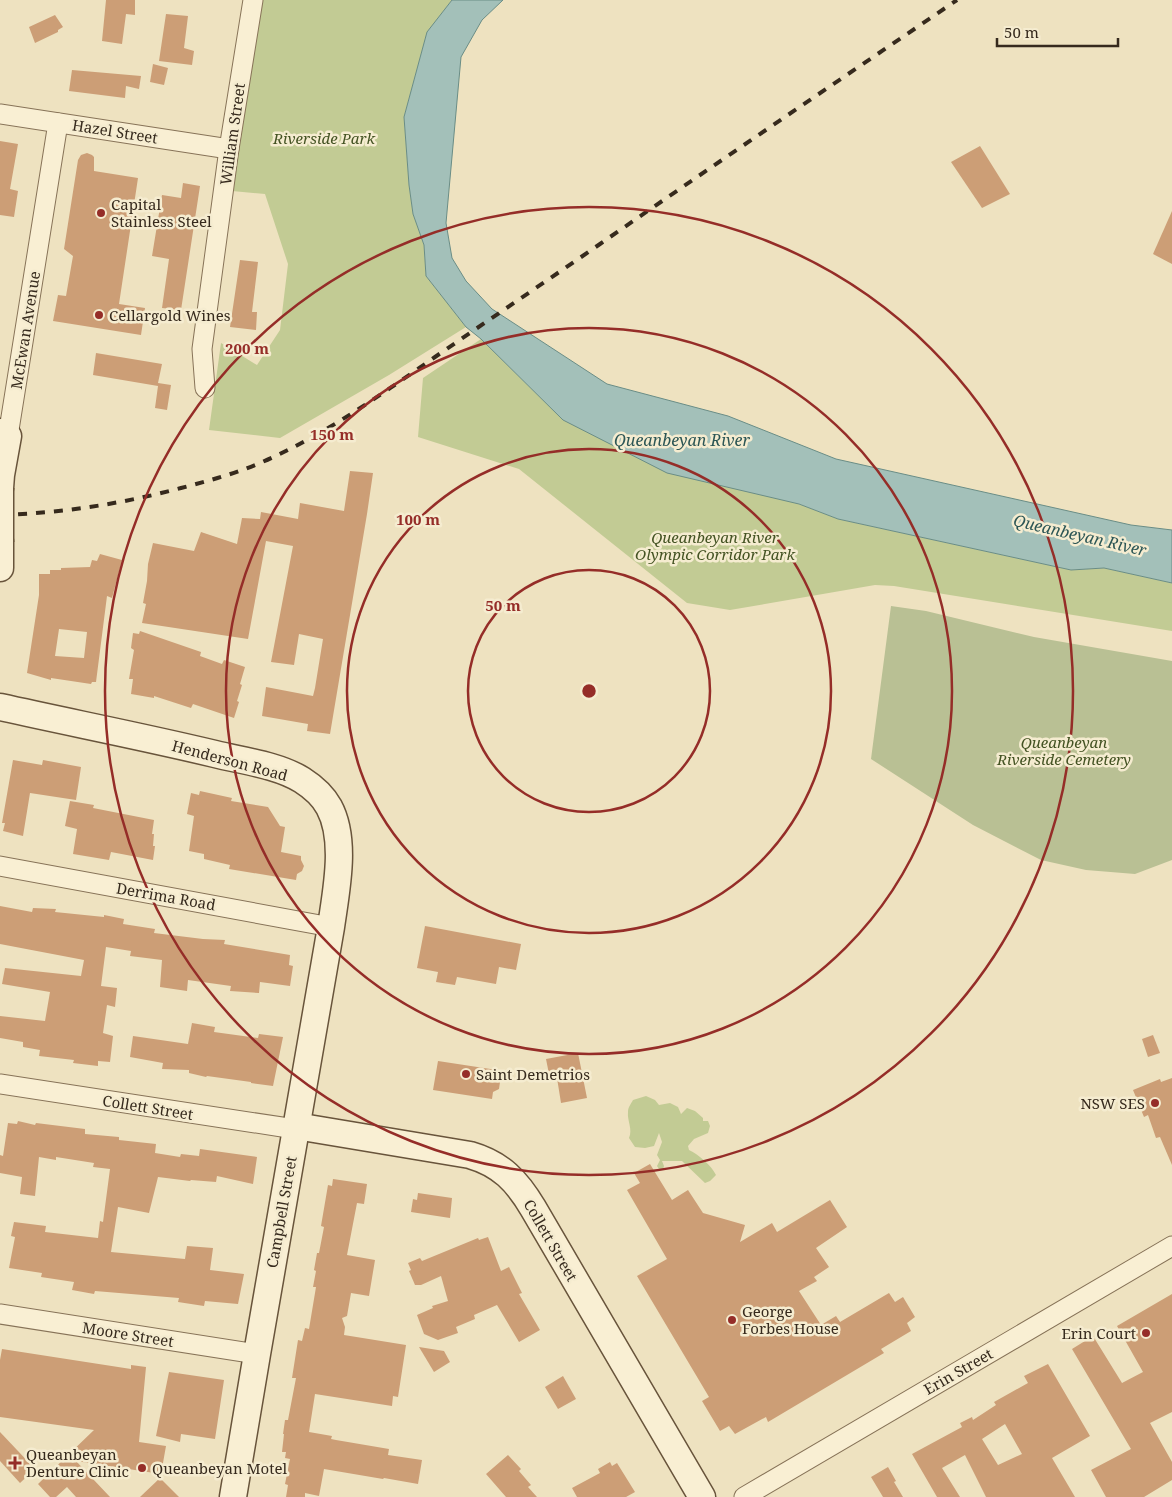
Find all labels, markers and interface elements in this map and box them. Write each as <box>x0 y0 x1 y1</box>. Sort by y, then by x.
scale bar <box>997 15 1118 47</box>
text: 50 m <box>1004 22 1039 42</box>
street label: William Street <box>215 82 249 186</box>
street label: Hazel Street <box>71 114 159 148</box>
park label: Riverside Park <box>272 128 375 148</box>
place label: Capital Stainless Steel <box>111 194 212 231</box>
marker: Capital Stainless Steel <box>95 207 107 219</box>
street label: McEwan Avenue <box>6 269 44 391</box>
place label: Cellargold Wines <box>109 305 231 325</box>
marker: Cellargold Wines <box>93 309 105 321</box>
text: 200 m <box>225 338 269 358</box>
text: 150 m <box>310 424 354 444</box>
water label: Queanbeyan River <box>614 429 751 451</box>
text: 100 m <box>396 509 440 529</box>
water label: Queanbeyan River <box>1011 509 1149 561</box>
park label: Queanbeyan River Olympic Corridor Park <box>635 527 795 564</box>
text: 50 m <box>485 595 521 615</box>
centre of rings <box>580 682 598 700</box>
park label: Queanbeyan Riverside Cemetery <box>996 732 1131 769</box>
street label: Henderson Road <box>170 735 290 785</box>
street label: Derrima Road <box>115 877 217 915</box>
place label: Saint Demetrios <box>476 1064 590 1084</box>
marker: Saint Demetrios <box>460 1068 472 1080</box>
street label: Collett Street <box>101 1090 195 1124</box>
place label: NSW SES <box>1080 1093 1145 1113</box>
marker: NSW SES <box>1149 1097 1161 1109</box>
street label: Campbell Street <box>261 1154 301 1270</box>
street label: Collett Street <box>519 1195 583 1285</box>
place label: George Forbes House <box>742 1301 839 1338</box>
marker: George Forbes House <box>726 1314 738 1326</box>
street label: Moore Street <box>81 1317 175 1351</box>
place label: Erin Court <box>1061 1323 1136 1343</box>
marker: Erin Court <box>1140 1327 1152 1339</box>
street label: Erin Street <box>920 1343 996 1399</box>
place label: Queanbeyan Denture Clinic <box>26 1444 129 1481</box>
marker: Queanbeyan Denture Clinic <box>8 1456 22 1470</box>
place label: Queanbeyan Motel <box>152 1458 288 1478</box>
marker: Queanbeyan Motel <box>136 1462 148 1474</box>

